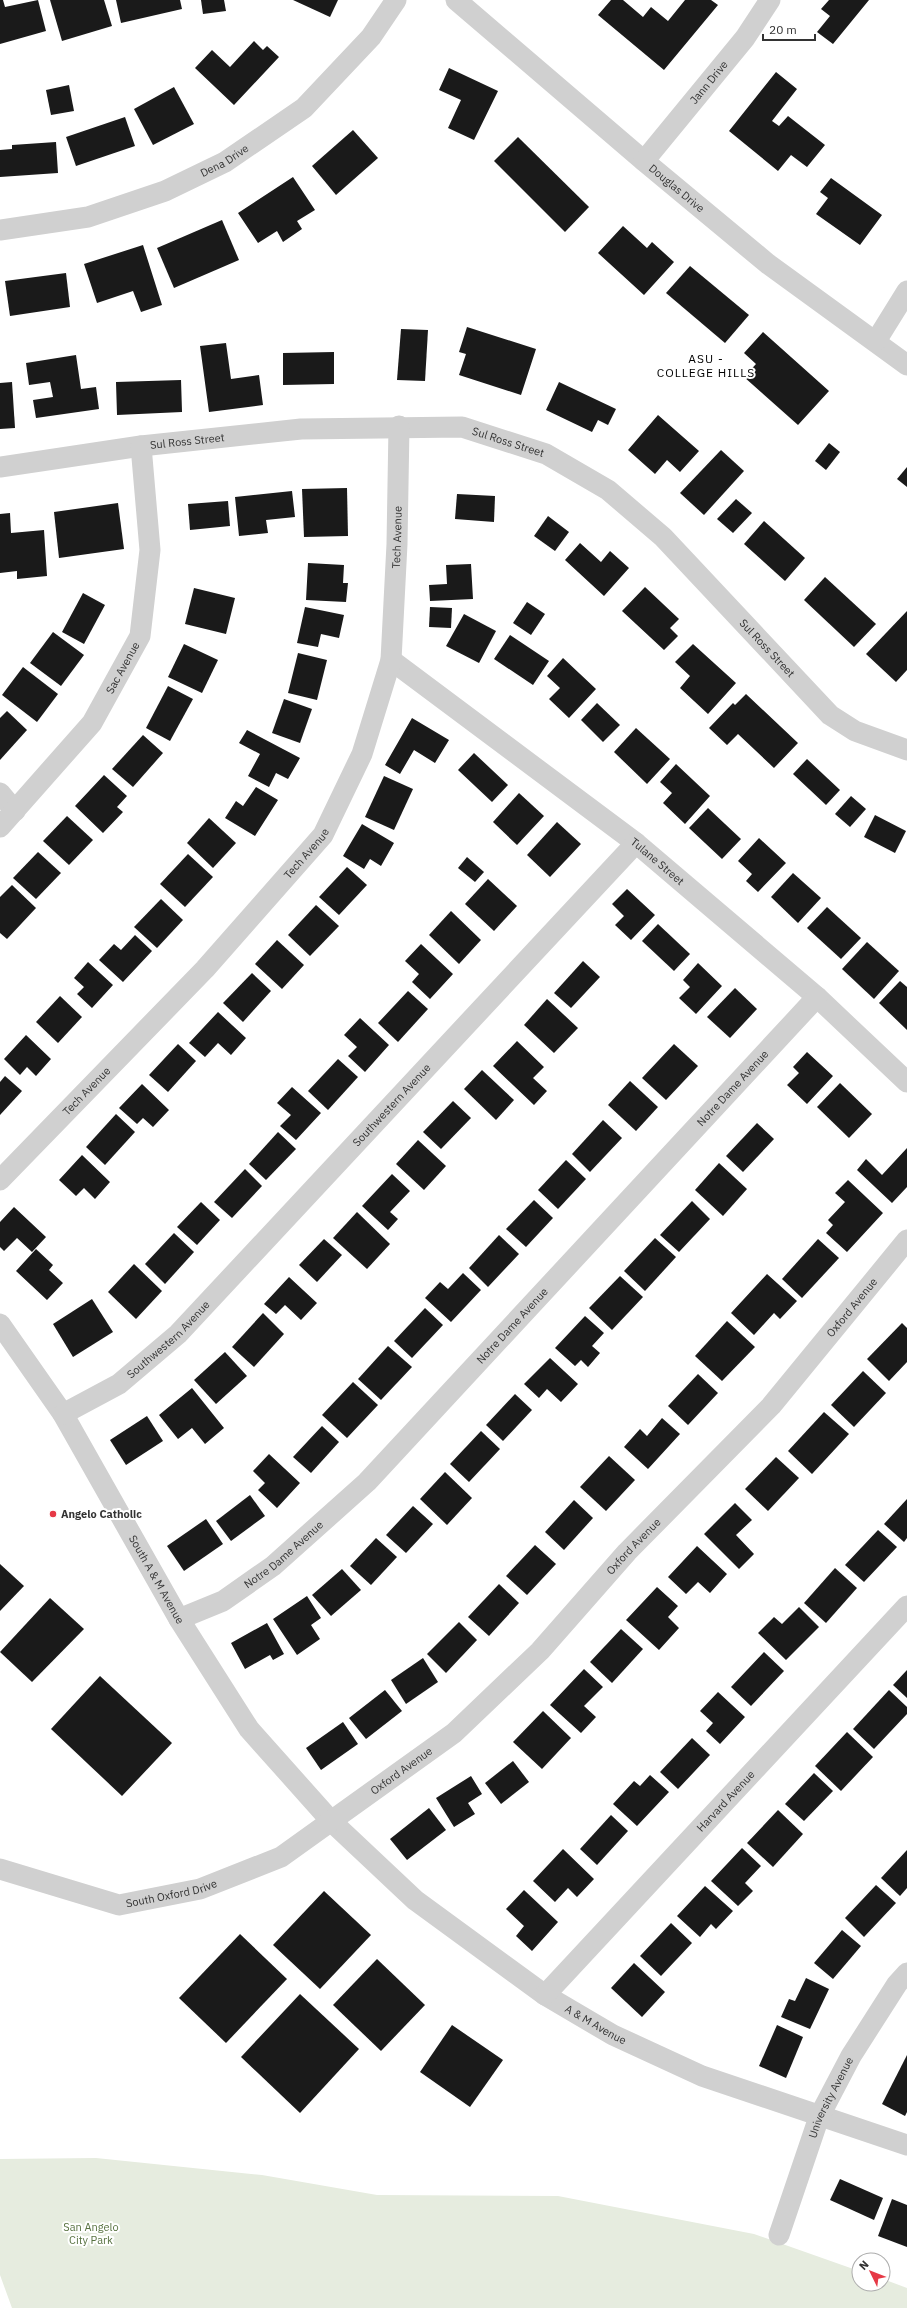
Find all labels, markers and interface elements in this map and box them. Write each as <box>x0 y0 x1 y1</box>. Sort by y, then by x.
scale bar <box>763 16 815 42</box>
text: 20 m <box>769 22 797 37</box>
street label: Jann Drive <box>687 58 731 107</box>
street label: Dena Drive <box>198 141 251 180</box>
street label: Douglas Drive <box>646 161 707 215</box>
district label: ASU - COLLEGE HILLS <box>657 351 755 380</box>
street label: Sul Ross Street <box>470 424 546 460</box>
street label: Sul Ross Street <box>149 430 225 452</box>
street label: Tech Avenue <box>389 506 405 569</box>
street label: Sul Ross Street <box>736 616 798 680</box>
street label: Sac Avenue <box>103 639 142 696</box>
street label: Tech Avenue <box>281 826 332 882</box>
street label: Tulane Street <box>628 835 687 888</box>
street label: Notre Dame Avenue <box>694 1047 771 1129</box>
street label: Southwestern Avenue <box>350 1061 434 1149</box>
street label: Tech Avenue <box>60 1064 113 1118</box>
street label: Oxford Avenue <box>823 1275 880 1340</box>
street label: Notre Dame Avenue <box>473 1285 551 1367</box>
street label: Southwestern Avenue <box>124 1298 213 1381</box>
place label: Angelo Catholic <box>61 1507 142 1521</box>
marker: Angelo Catholic <box>48 1509 58 1519</box>
street label: Oxford Avenue <box>603 1515 664 1578</box>
street label: Notre Dame Avenue <box>241 1518 326 1591</box>
street label: South A & M Avenue <box>126 1533 187 1627</box>
street label: Oxford Avenue <box>368 1744 435 1798</box>
street label: Harvard Avenue <box>694 1767 757 1835</box>
street label: South Oxford Drive <box>125 1876 219 1910</box>
street label: A & M Avenue <box>563 2001 629 2047</box>
street label: University Avenue <box>805 2055 856 2140</box>
park label: San Angelo City Park <box>63 2220 119 2247</box>
north arrow <box>851 2252 891 2292</box>
text: N <box>856 2257 872 2273</box>

